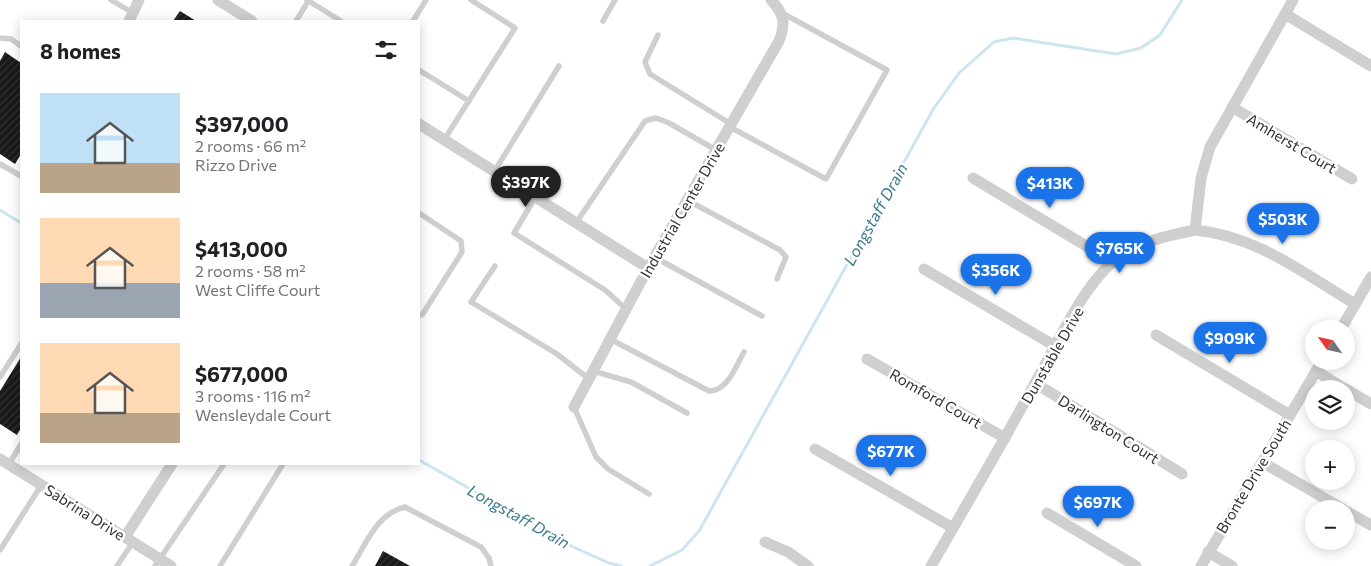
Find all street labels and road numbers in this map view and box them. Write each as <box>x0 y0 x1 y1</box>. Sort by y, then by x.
street label: Amherst Court <box>1244 109 1340 177</box>
street label: Industrial Center Drive <box>636 139 728 281</box>
street label: Dunstable Drive <box>1017 303 1087 406</box>
street label: Romford Court <box>887 364 985 432</box>
street label: Darlington Court <box>1055 391 1163 467</box>
street label: Bronte Drive South <box>1212 416 1294 536</box>
street label: Sabrina Drive <box>42 480 128 544</box>

